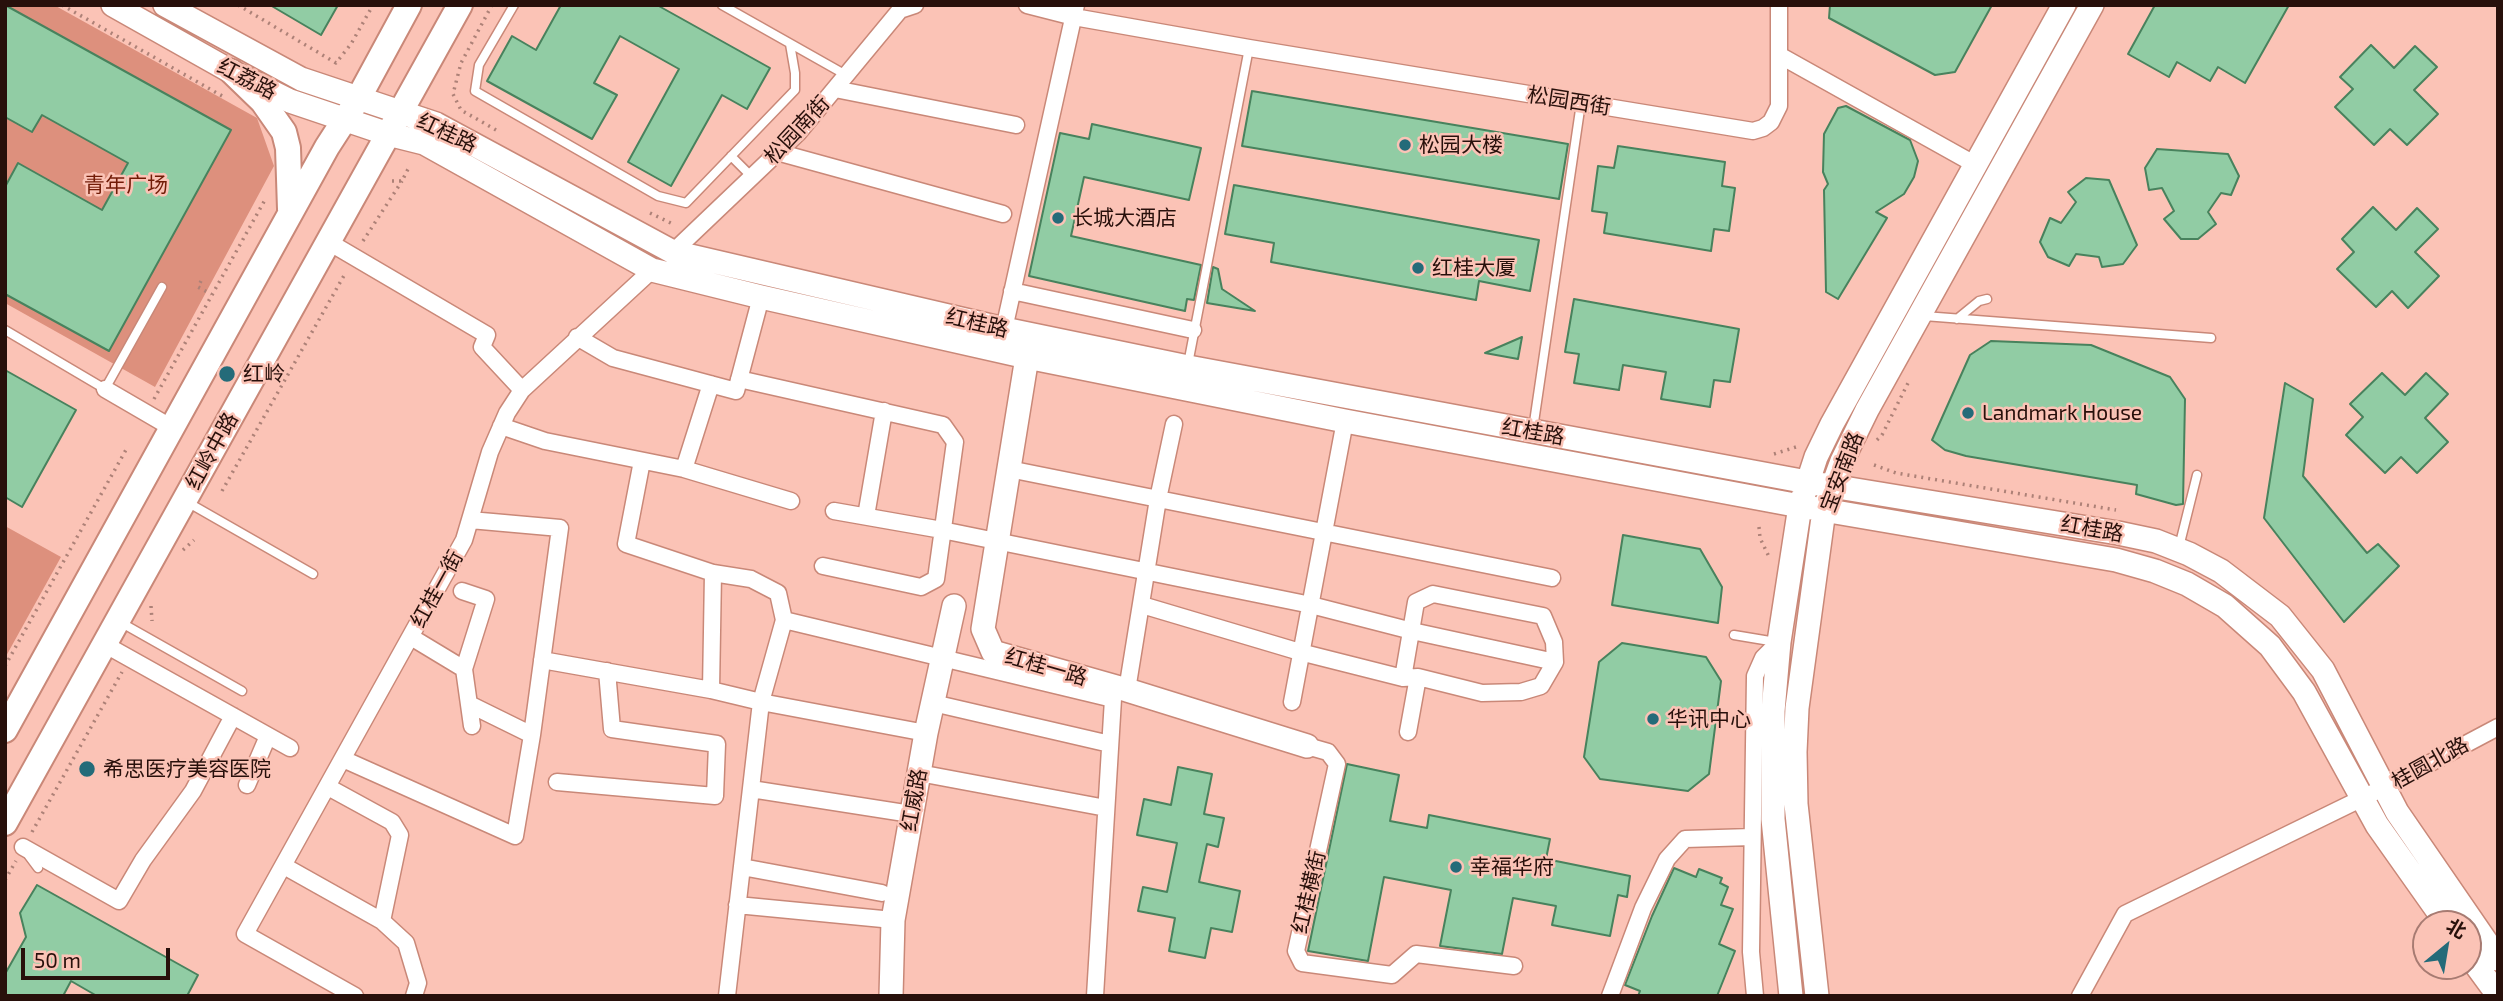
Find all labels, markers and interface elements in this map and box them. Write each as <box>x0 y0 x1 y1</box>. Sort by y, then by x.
street label: 红荔路 <box>213 53 281 105</box>
street label: 松园西街 <box>1526 82 1612 120</box>
street label: 松园南街 <box>759 91 835 169</box>
street label: 红桂路 <box>413 108 481 158</box>
place label: 松园大楼 <box>1419 132 1503 158</box>
marker: 松园大楼 <box>1397 137 1413 153</box>
park label: 青年广场 <box>84 172 168 198</box>
place label: 长城大酒店 <box>1072 205 1177 231</box>
marker: 长城大酒店 <box>1050 210 1066 226</box>
place label: 红桂大厦 <box>1432 255 1516 281</box>
marker: 红桂大厦 <box>1410 260 1426 276</box>
street label: 红桂路 <box>943 304 1011 342</box>
place label: 红岭 <box>243 361 285 387</box>
marker: 红岭 <box>217 364 237 384</box>
place label: Landmark House <box>1982 400 2142 426</box>
marker: Landmark House <box>1960 405 1976 421</box>
street label: 红岭中路 <box>181 408 243 494</box>
street label: 红桂路 <box>1500 414 1566 450</box>
street label: 宝安南路 <box>1815 428 1869 516</box>
street label: 红桂路 <box>2059 511 2125 547</box>
street label: 红桂一街 <box>406 546 468 632</box>
street label: 红桂一路 <box>1002 643 1090 691</box>
place label: 华讯中心 <box>1667 706 1751 732</box>
marker: 华讯中心 <box>1645 711 1661 727</box>
street label: 桂圆北路 <box>2387 732 2473 794</box>
place label: 希思医疗美容医院 <box>103 756 271 782</box>
marker: 希思医疗美容医院 <box>77 759 97 779</box>
street label: 红威路 <box>896 767 932 833</box>
street label: 红桂横街 <box>1287 848 1331 936</box>
place label: 幸福华府 <box>1470 854 1554 880</box>
marker: 幸福华府 <box>1448 859 1464 875</box>
north arrow <box>2412 910 2482 980</box>
text: 北 <box>2443 913 2471 943</box>
scale bar <box>24 934 173 978</box>
text: 50 m <box>34 947 81 972</box>

